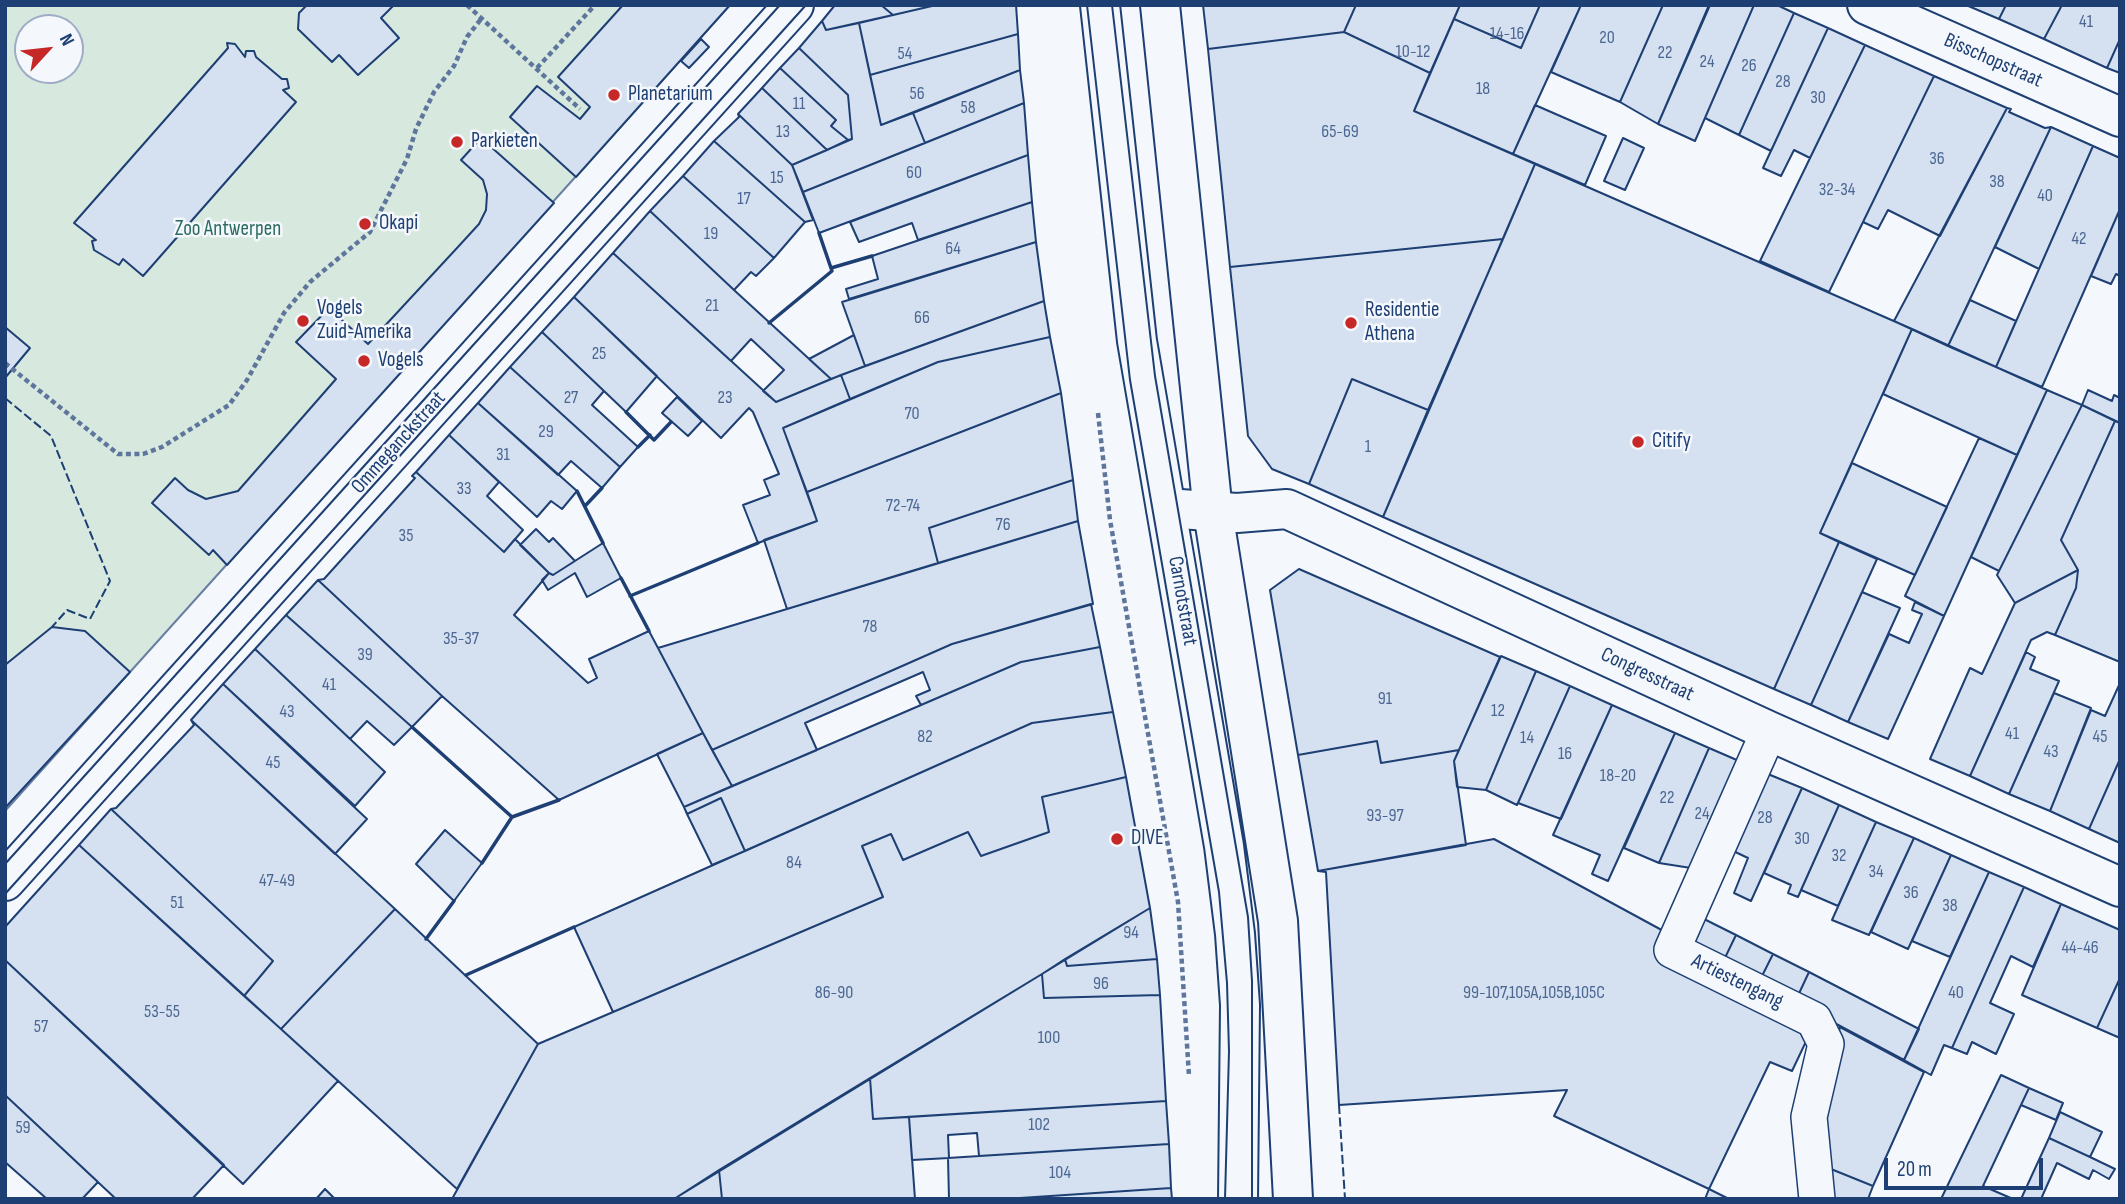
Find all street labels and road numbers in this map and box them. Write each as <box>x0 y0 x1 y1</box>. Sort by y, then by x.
street label: Bisschopstraat <box>1940 28 2046 94</box>
street label: Ommeganckstraat <box>346 387 452 499</box>
street label: Carnotstraat <box>1162 554 1202 648</box>
street label: Congresstraat <box>1596 643 1698 707</box>
street label: Artiestengang <box>1687 949 1787 1015</box>

